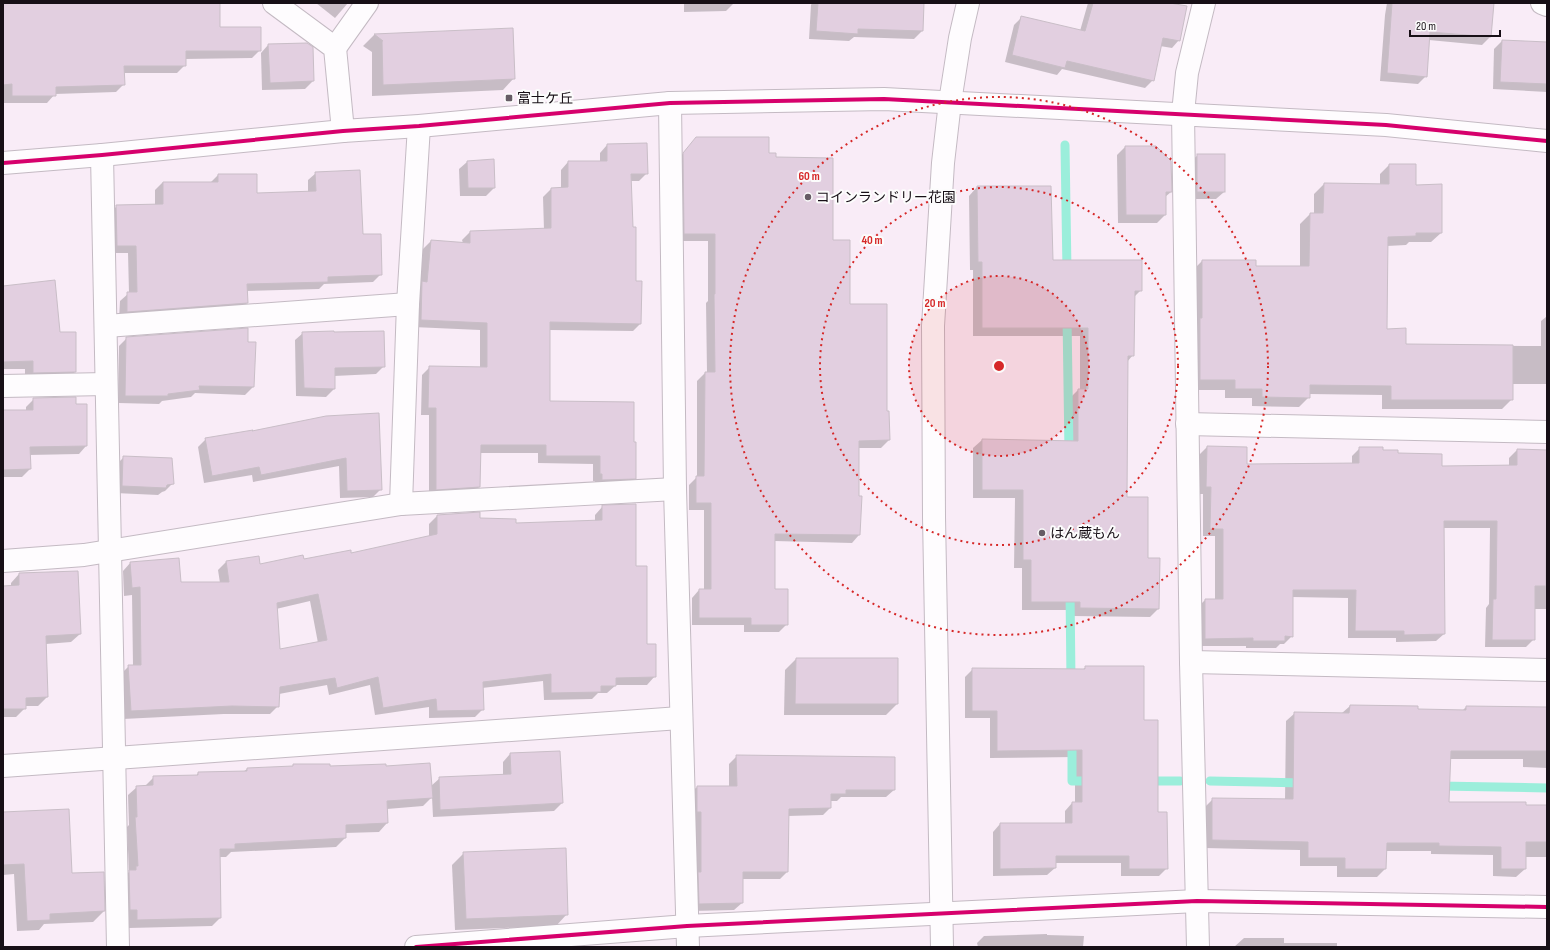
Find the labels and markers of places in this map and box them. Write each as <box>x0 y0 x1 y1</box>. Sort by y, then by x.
place label: 富士ケ丘 <box>517 90 573 107</box>
marker: 富士ケ丘 <box>504 93 514 103</box>
place label: コインランドリー花園 <box>816 189 956 206</box>
marker: コインランドリー花園 <box>803 192 813 202</box>
centre of rings <box>992 359 1006 373</box>
place label: はん蔵もん <box>1050 525 1120 542</box>
marker: はん蔵もん <box>1037 528 1047 538</box>

